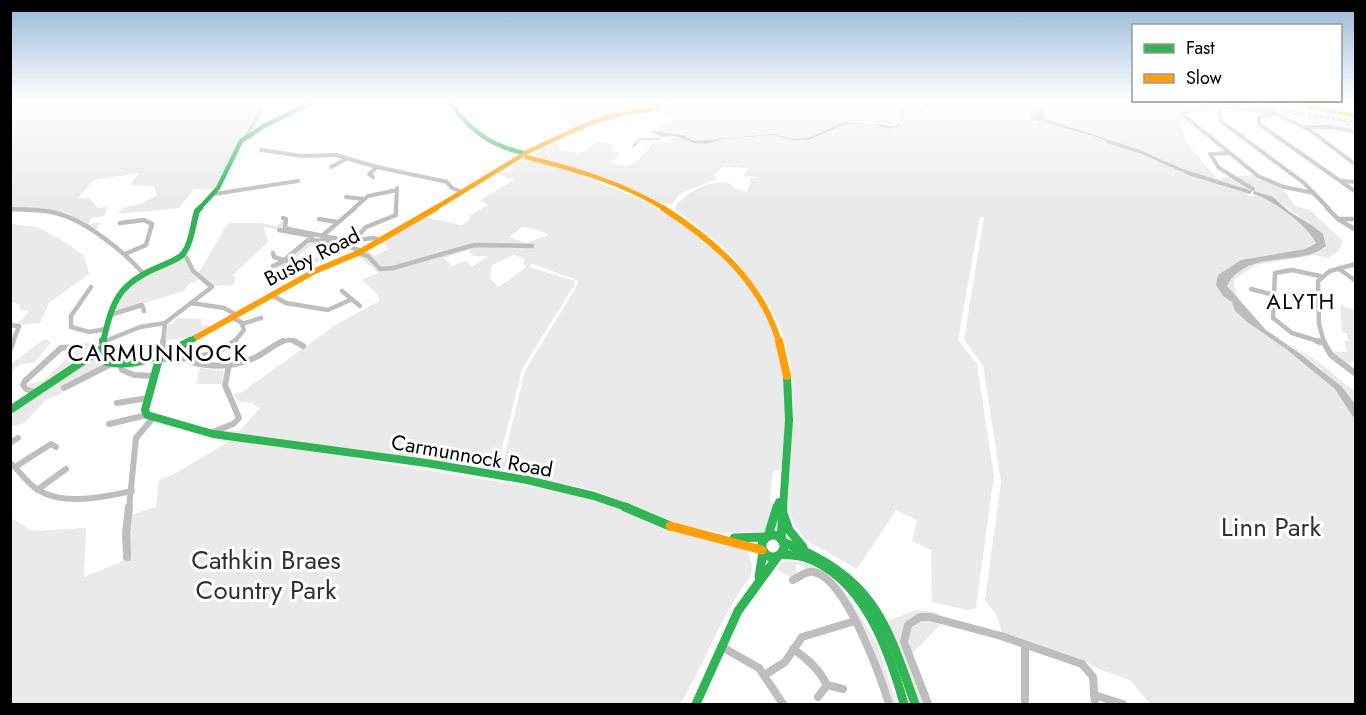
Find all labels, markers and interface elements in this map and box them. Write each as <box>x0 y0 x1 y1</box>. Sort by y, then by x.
legend <box>1132 24 1342 102</box>
text: Fast <box>1186 35 1215 61</box>
text: Slow <box>1186 65 1223 91</box>
street label: Busby Road <box>259 220 365 294</box>
district label: ALYTH <box>1266 285 1336 317</box>
district label: CARMUNNOCK <box>68 335 248 370</box>
street label: Carmunnock Road <box>389 427 555 485</box>
park label: Linn Park <box>1221 508 1321 546</box>
park label: Cathkin Braes Country Park <box>191 541 341 609</box>

